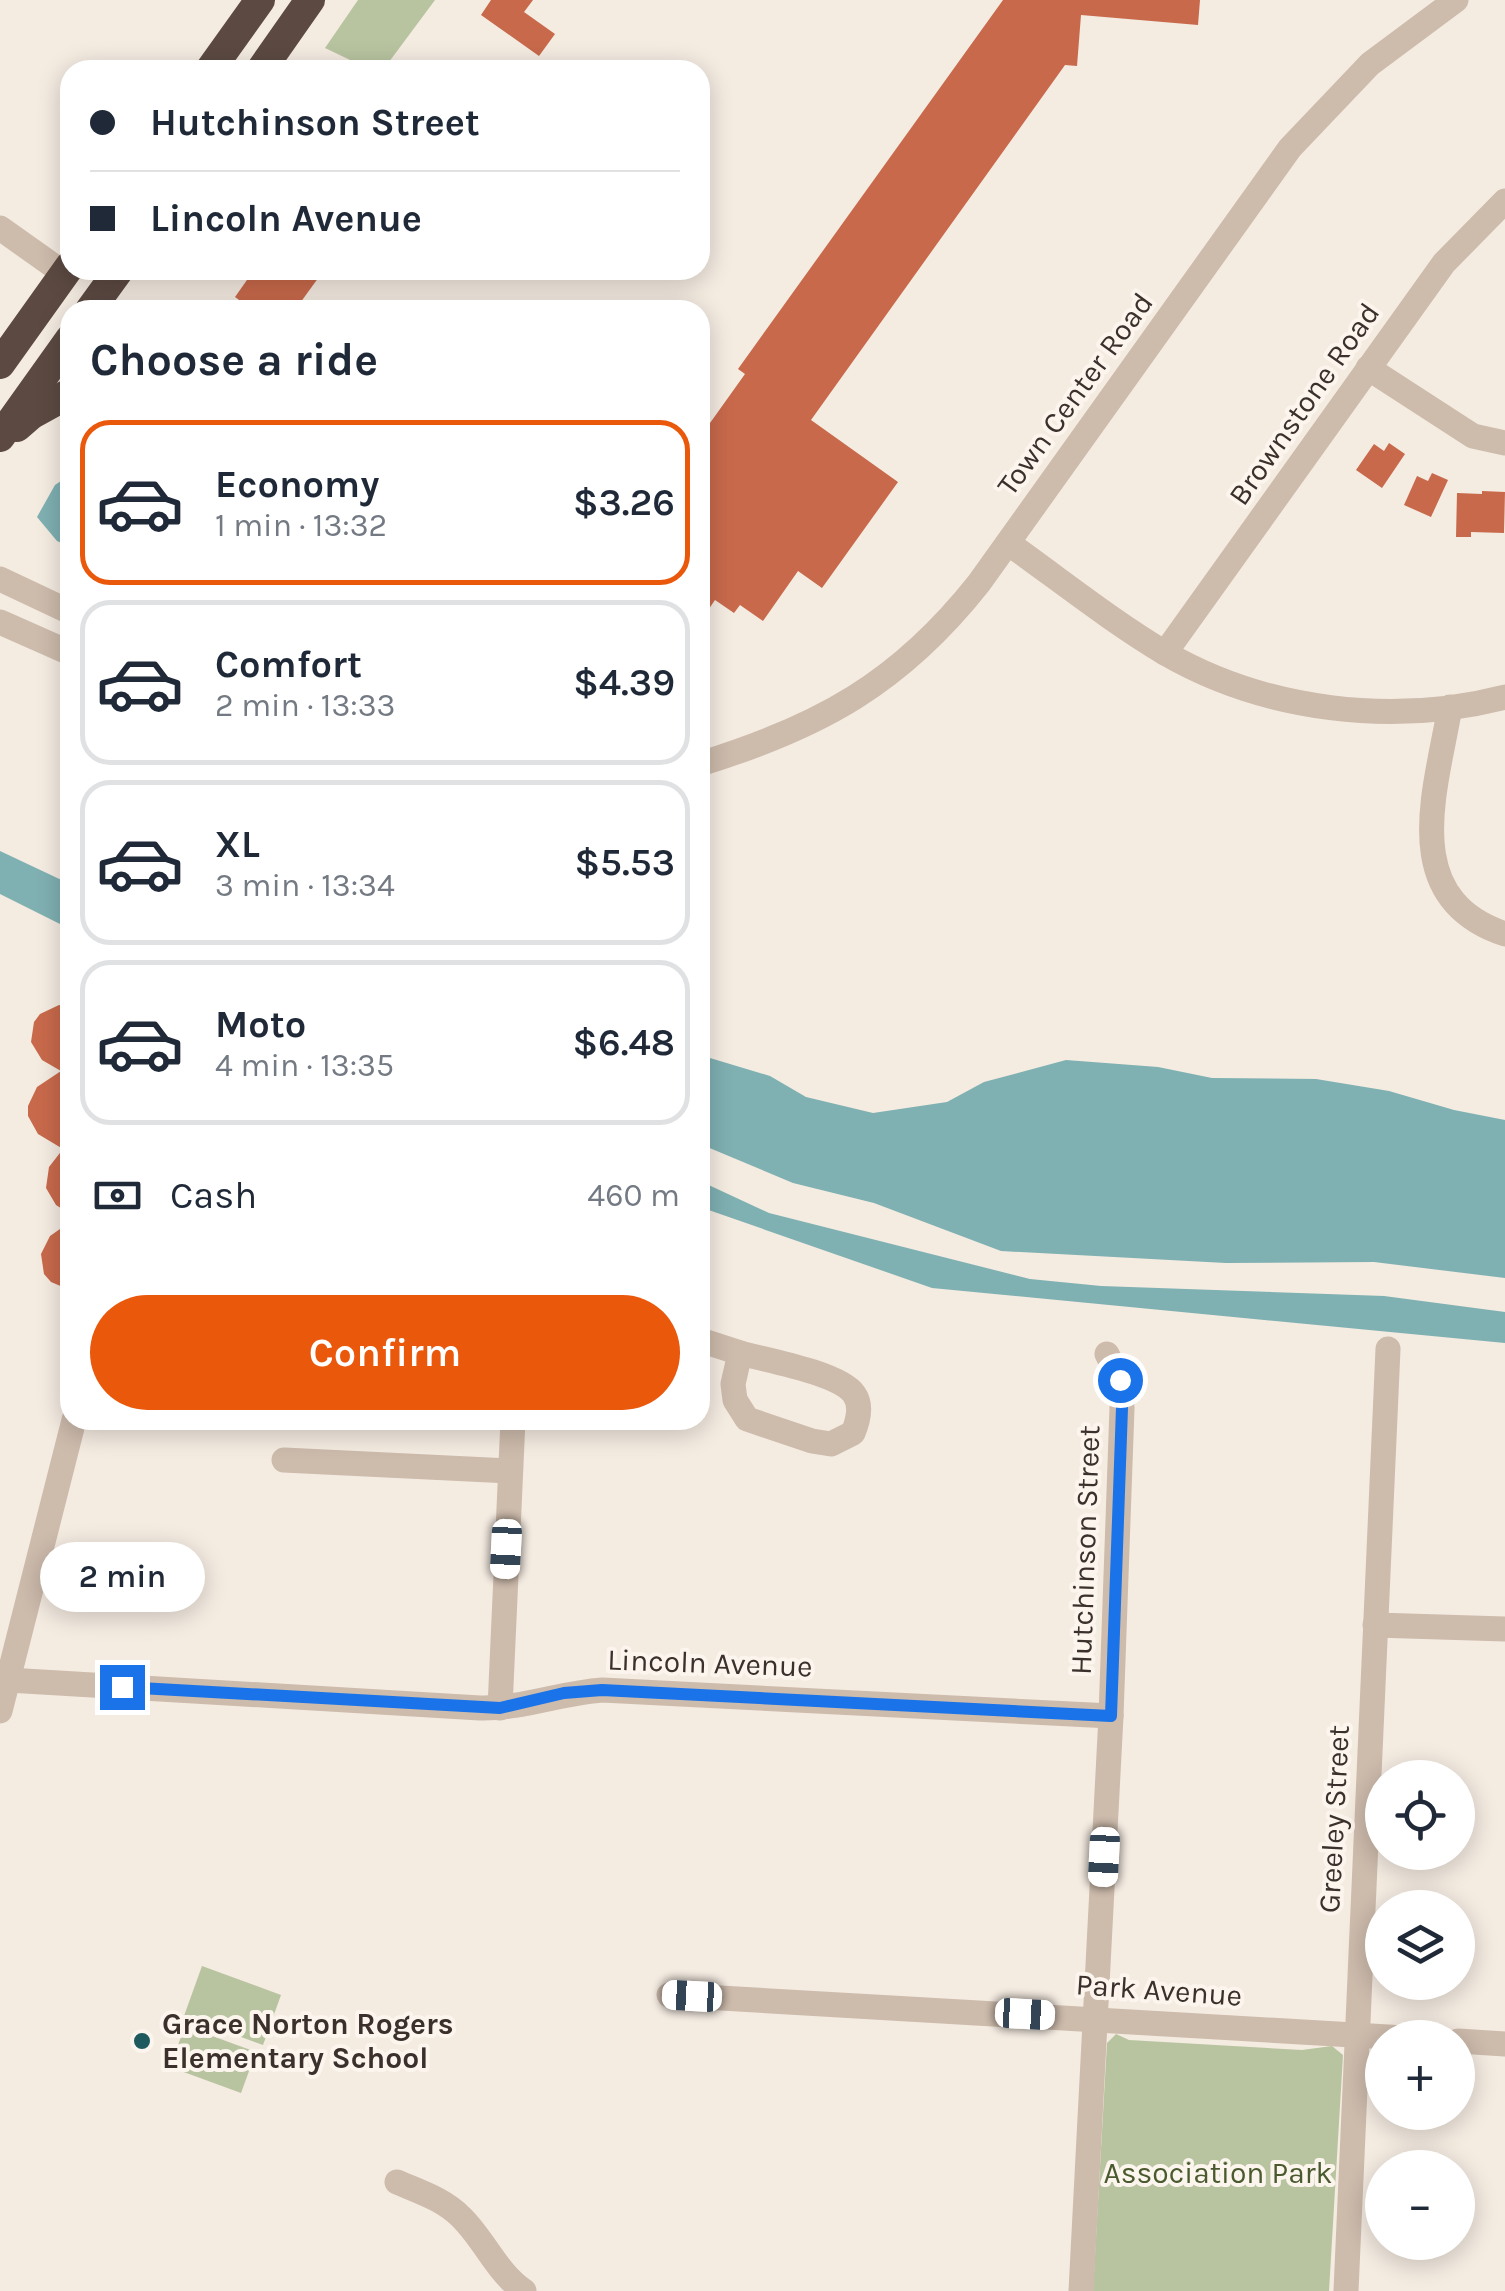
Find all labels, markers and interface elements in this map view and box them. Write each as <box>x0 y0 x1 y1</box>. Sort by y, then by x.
text: Hutchinson Street <box>150 100 480 145</box>
text: Lincoln Avenue <box>150 196 422 241</box>
street label: Town Center Road <box>989 286 1161 502</box>
street label: Brownstone Road <box>1221 296 1387 512</box>
text: Choose a ride <box>90 334 378 386</box>
icon: car <box>95 458 185 548</box>
text: Economy <box>215 462 379 507</box>
text: $3.26 <box>573 480 675 525</box>
text: 1 min · 13:32 <box>215 507 387 544</box>
icon: car <box>95 638 185 728</box>
text: Comfort <box>215 642 362 687</box>
text: $4.39 <box>573 660 675 705</box>
text: 2 min · 13:33 <box>215 687 395 724</box>
icon: car <box>95 818 185 908</box>
text: XL <box>215 822 260 867</box>
text: $5.53 <box>574 840 675 885</box>
text: 3 min · 13:34 <box>215 867 395 904</box>
icon: car <box>95 998 185 1088</box>
text: Moto <box>215 1002 306 1047</box>
text: $6.48 <box>572 1020 675 1065</box>
text: 4 min · 13:35 <box>215 1047 394 1084</box>
icon: cash <box>90 1168 145 1223</box>
text: Cash <box>170 1173 257 1218</box>
text: 460 m <box>587 1177 680 1214</box>
button: Confirm <box>90 1295 680 1410</box>
route start <box>1098 1358 1143 1403</box>
street label: Hutchinson Street <box>1063 1425 1107 1675</box>
car <box>489 1518 523 1580</box>
callout: 2 min <box>39 1542 204 1612</box>
text: 2 min <box>79 1558 166 1595</box>
street label: Lincoln Avenue <box>607 1641 813 1685</box>
route end <box>100 1665 145 1710</box>
street label: Greeley Street <box>1311 1724 1357 1914</box>
map controls <box>1365 1760 1475 2260</box>
button: locate <box>1365 1760 1475 1870</box>
car <box>1087 1826 1121 1888</box>
button: layers <box>1365 1890 1475 2000</box>
street label: Park Avenue <box>1075 1966 1243 2014</box>
car <box>661 1979 723 2013</box>
car <box>994 1997 1056 2031</box>
place label: Grace Norton Rogers Elementary School <box>162 2006 454 2076</box>
button: + <box>1365 2020 1475 2130</box>
marker: Grace Norton Rogers Elementary School <box>131 2030 153 2052</box>
button: − <box>1365 2150 1475 2260</box>
park label: Association Park <box>1104 2155 1332 2191</box>

